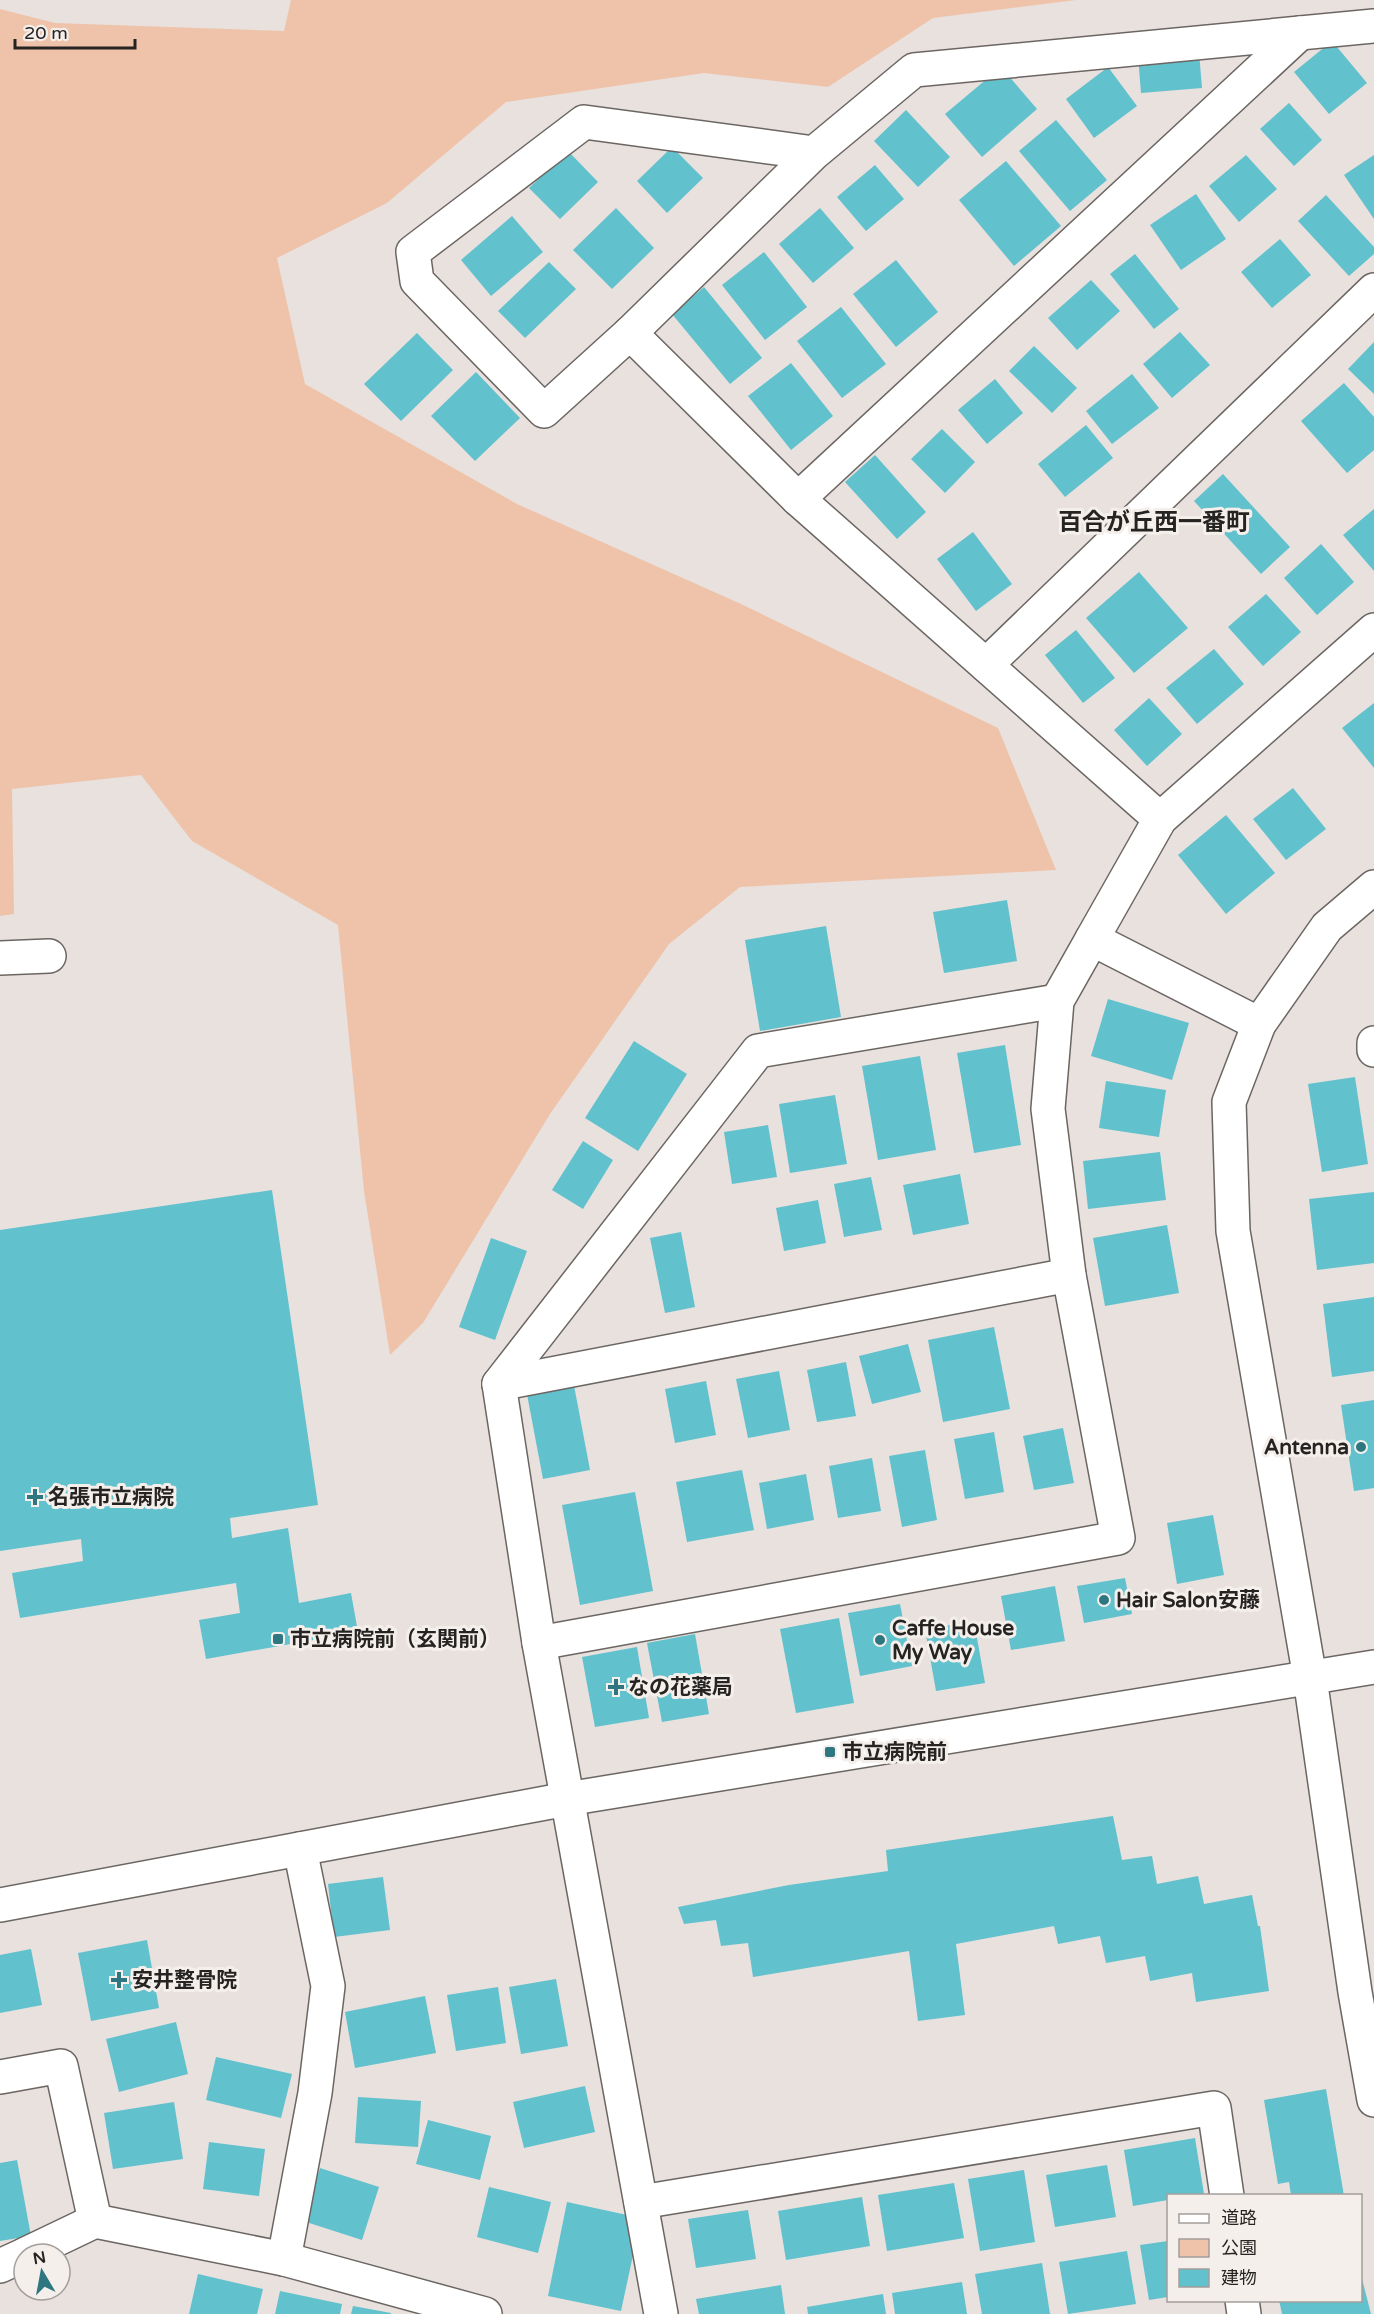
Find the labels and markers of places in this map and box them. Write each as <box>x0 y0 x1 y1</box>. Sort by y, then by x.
place label: Antenna <box>1264 1435 1349 1460</box>
marker: Antenna <box>1354 1440 1368 1454</box>
place label: 名張市立病院 <box>48 1485 174 1510</box>
marker: 名張市立病院 <box>26 1488 44 1506</box>
place label: Hair Salon安藤 <box>1116 1588 1260 1613</box>
marker: Hair Salon安藤 <box>1097 1593 1111 1607</box>
place label: Caffe House My Way <box>892 1616 1014 1665</box>
place label: 市立病院前（玄関前） <box>290 1627 500 1652</box>
marker: 市立病院前（玄関前） <box>271 1632 285 1646</box>
marker: Caffe House My Way <box>873 1633 887 1647</box>
place label: なの花薬局 <box>628 1675 733 1700</box>
marker: なの花薬局 <box>609 1680 623 1694</box>
place label: 市立病院前 <box>842 1740 947 1765</box>
marker: 市立病院前 <box>823 1745 837 1759</box>
place label: 安井整骨院 <box>132 1968 237 1993</box>
marker: 安井整骨院 <box>110 1971 128 1989</box>

